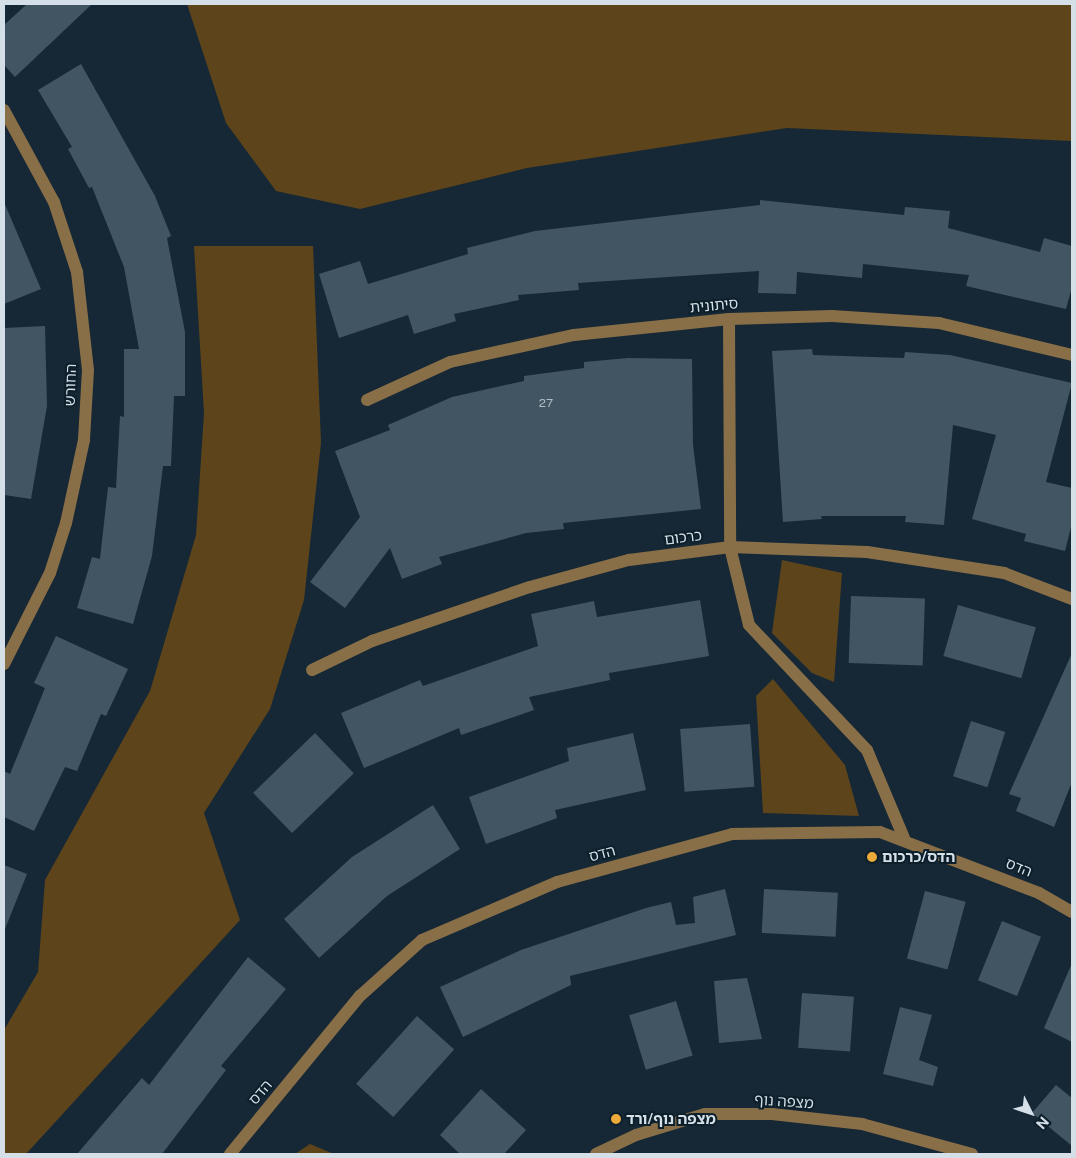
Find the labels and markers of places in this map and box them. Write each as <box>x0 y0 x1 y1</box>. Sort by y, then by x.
place label: הדס/כרכום <box>882 848 955 866</box>
marker: הדס/כרכום <box>866 851 878 863</box>
place label: מצפה נוף/ורד <box>626 1110 716 1128</box>
marker: מצפה נוף/ורד <box>610 1113 622 1125</box>

